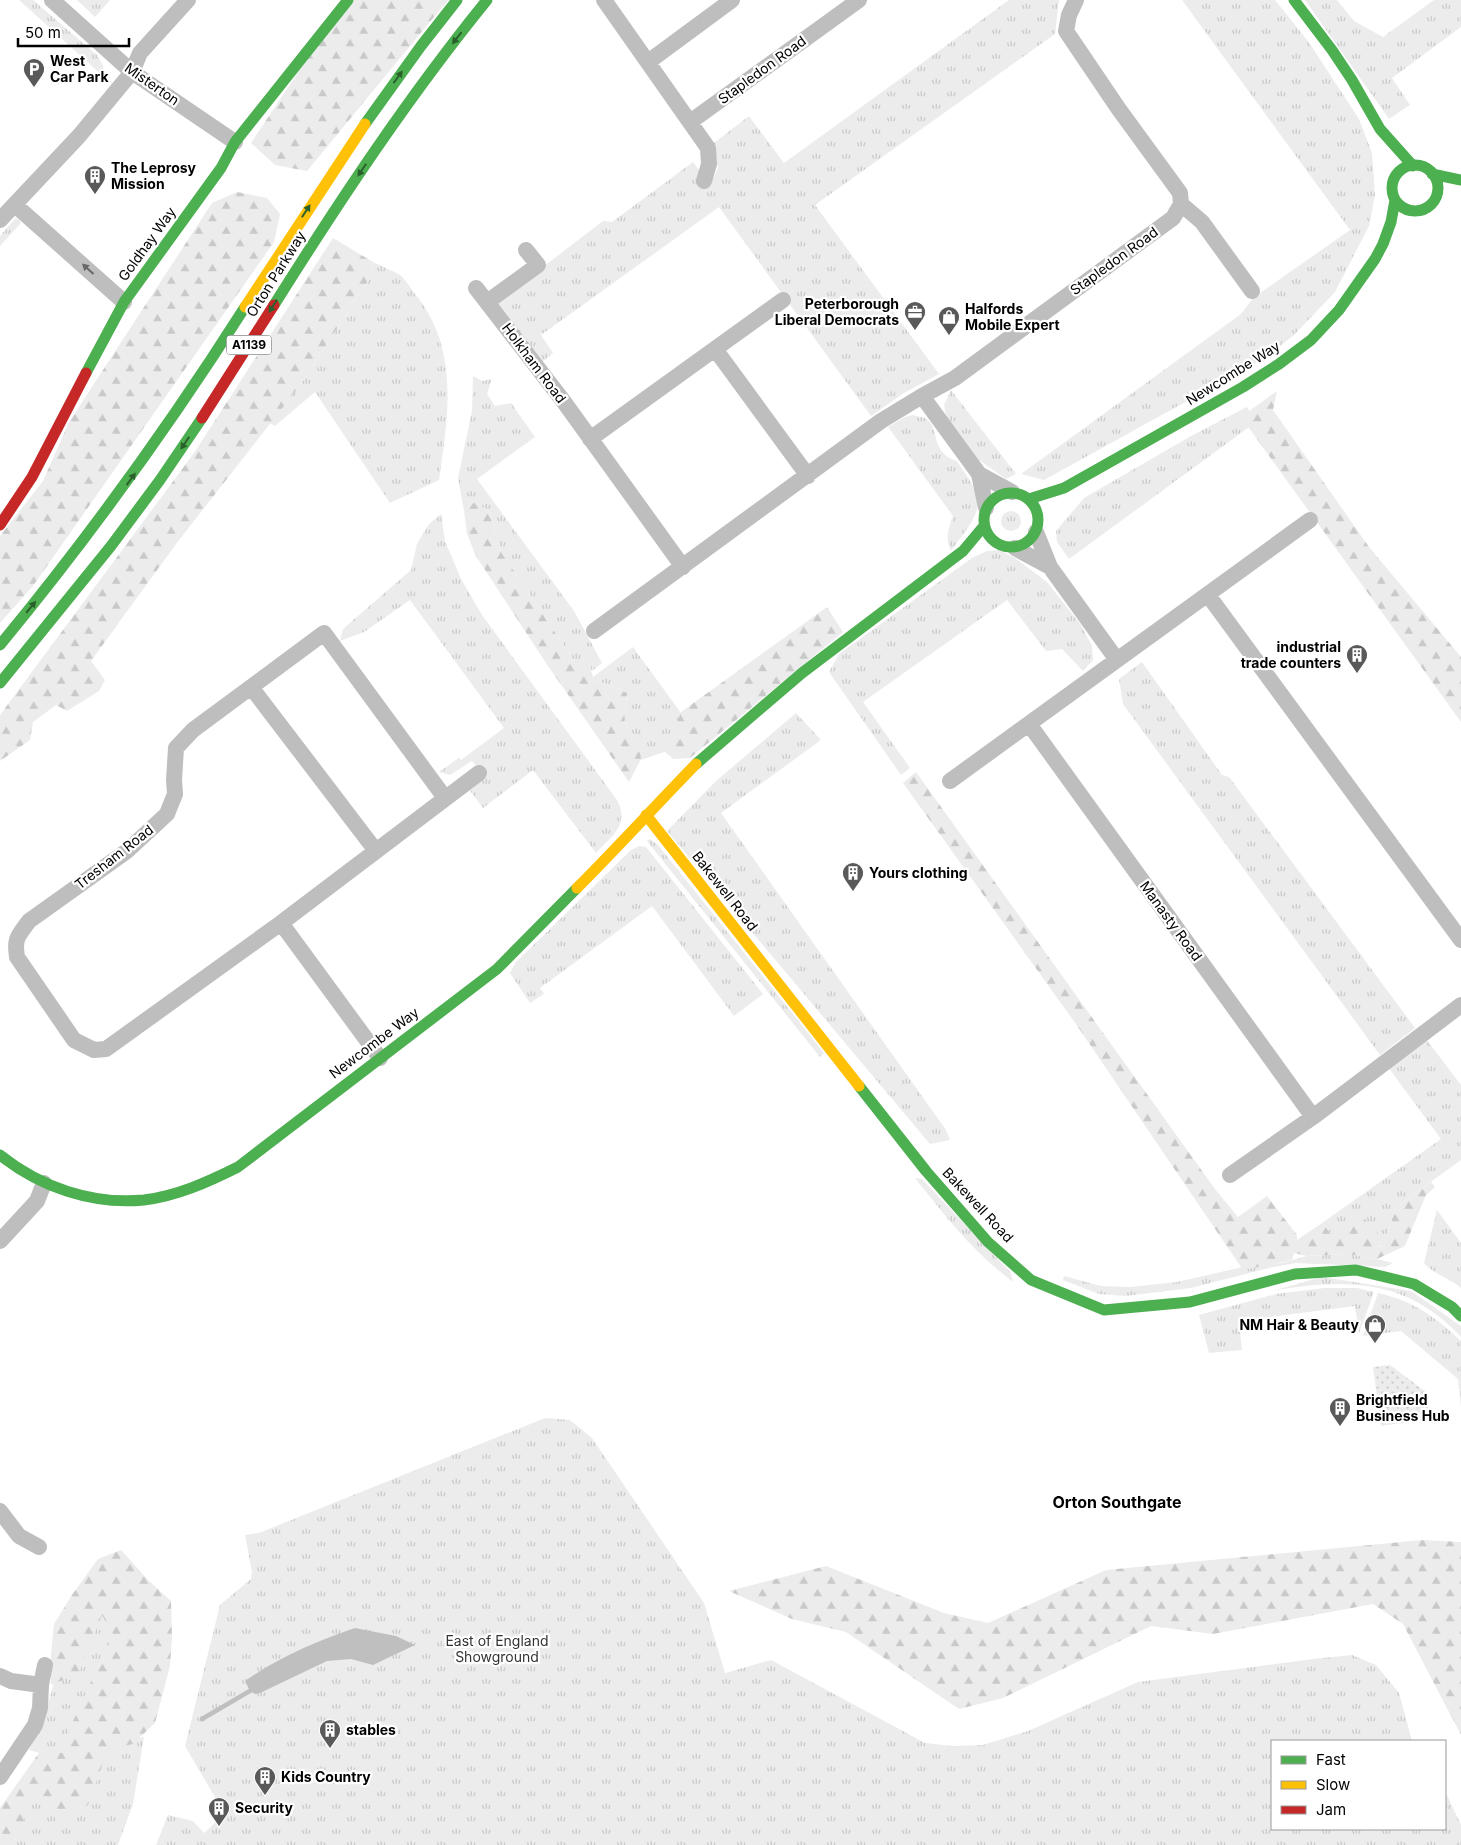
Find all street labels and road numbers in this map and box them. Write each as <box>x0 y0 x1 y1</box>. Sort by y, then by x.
street label: Stapledon Road <box>714 32 809 107</box>
street label: Misterton <box>122 59 183 109</box>
street label: Goldhay Way <box>114 203 179 284</box>
street label: Stapledon Road <box>1066 223 1161 298</box>
street label: Orton Parkway <box>242 227 309 320</box>
street label: Holkham Road <box>499 319 570 406</box>
road number: A1139 <box>226 336 272 354</box>
street label: Newcombe Way <box>1183 337 1283 408</box>
street label: Tresham Road <box>71 821 156 893</box>
street label: Bakewell Road <box>689 848 762 934</box>
street label: Manasty Road <box>1137 877 1206 964</box>
street label: Newcombe Way <box>326 1003 422 1082</box>
street label: Bakewell Road <box>939 1164 1017 1246</box>

